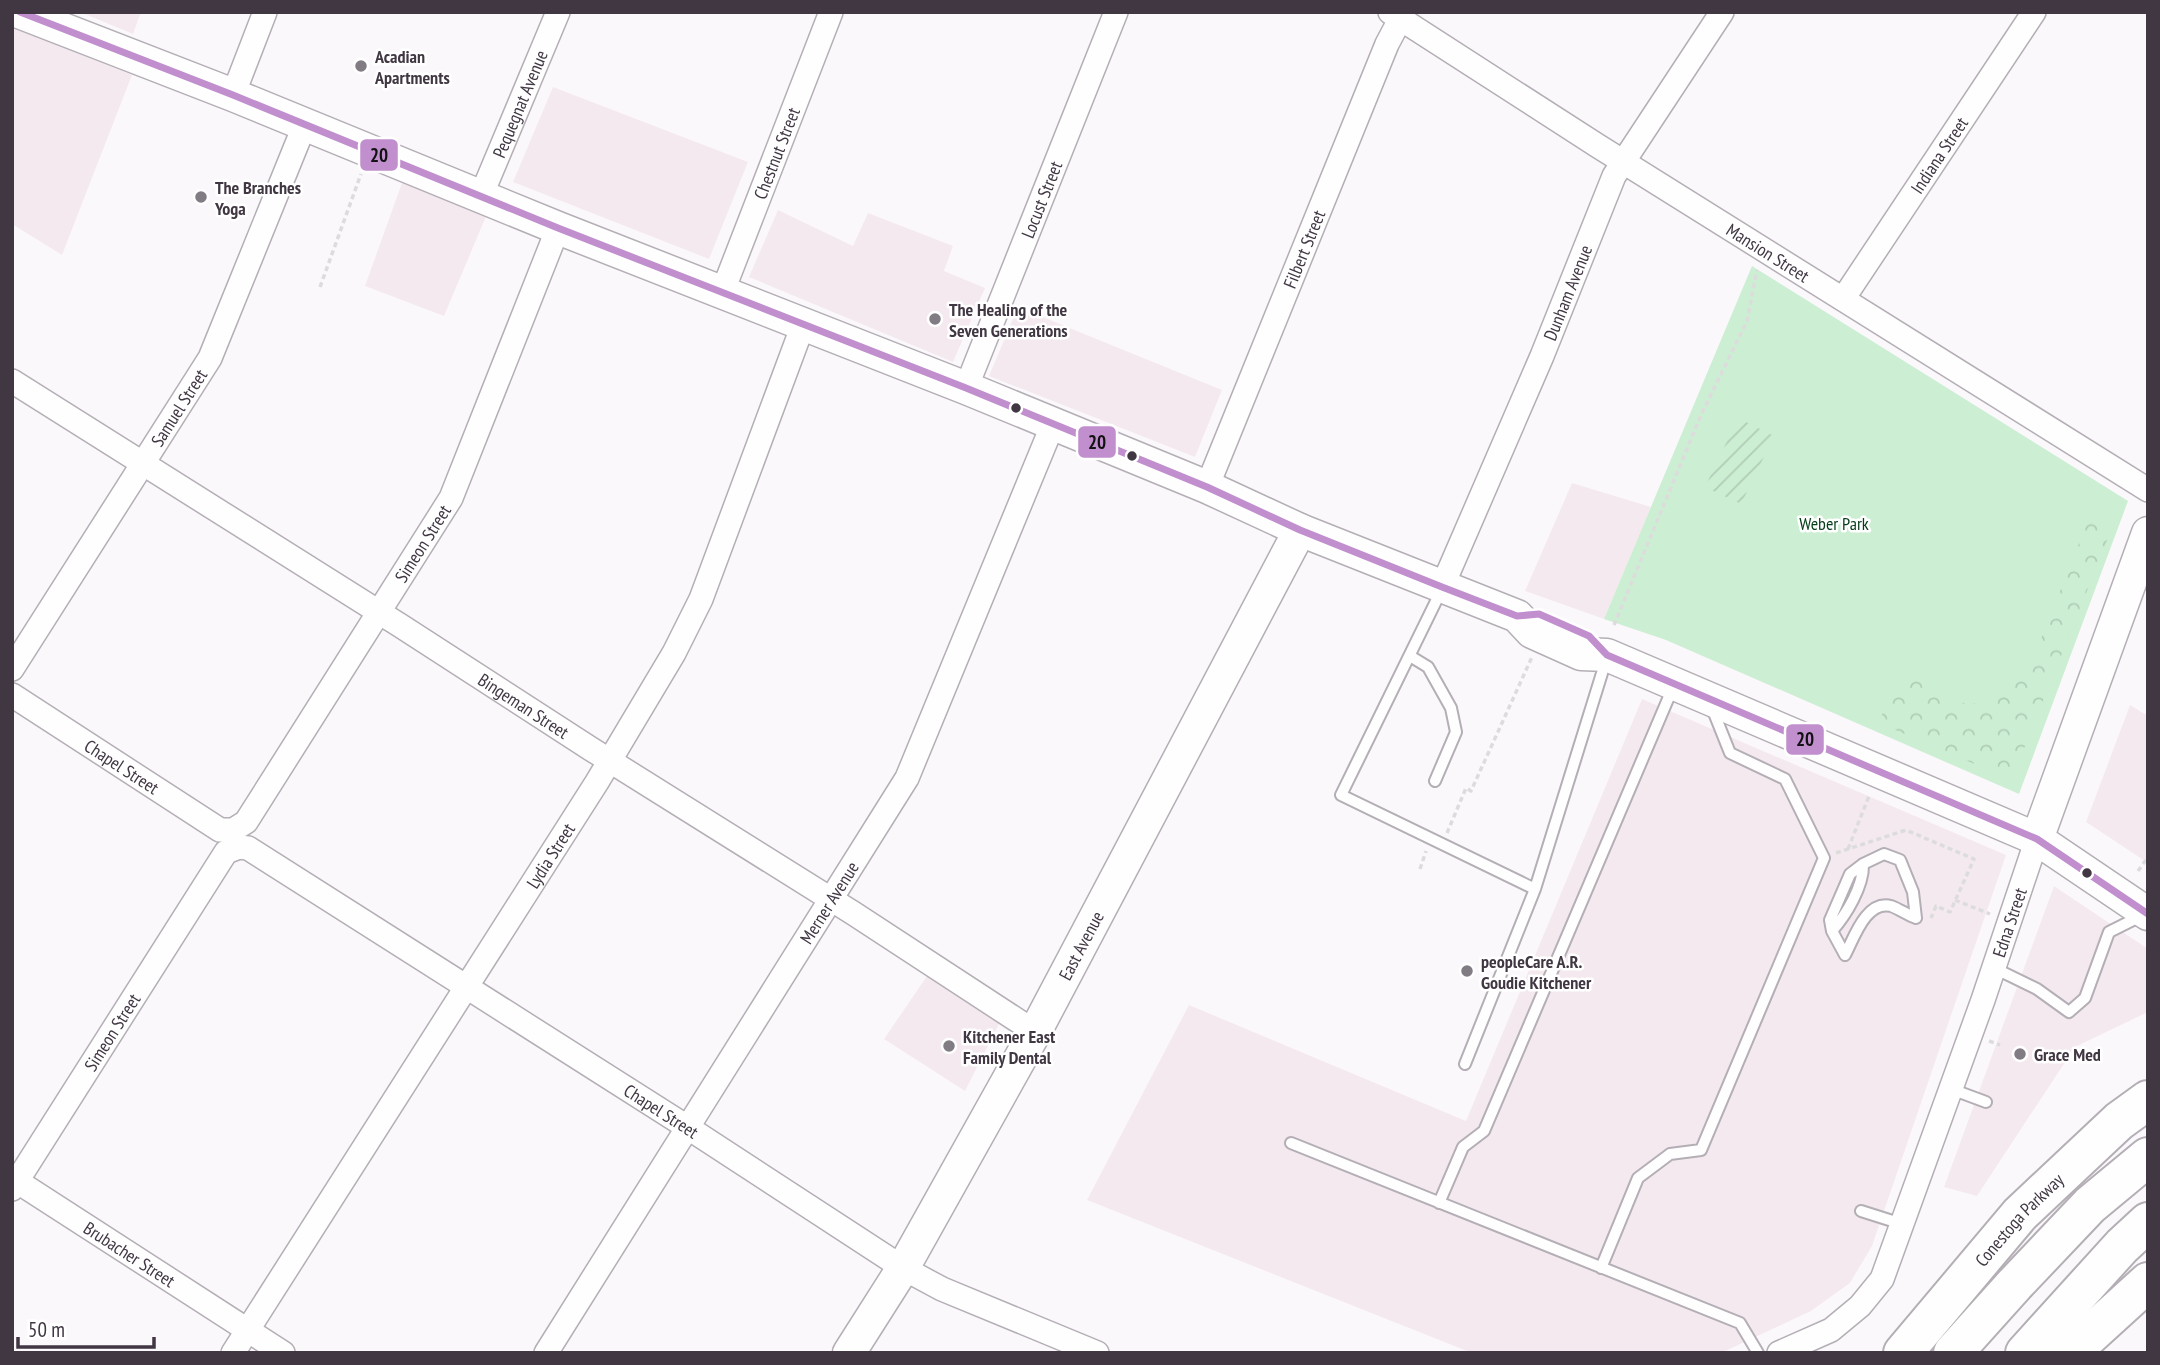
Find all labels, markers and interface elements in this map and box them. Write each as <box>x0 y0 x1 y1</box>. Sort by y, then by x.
place label: Acadian Apartments <box>374 45 450 89</box>
street label: Pequegnat Avenue <box>487 46 552 161</box>
marker: Acadian Apartments <box>353 58 369 74</box>
street label: Chestnut Street <box>748 104 804 202</box>
street label: Indiana Street <box>1905 112 1973 198</box>
line badge: 20 <box>359 138 399 172</box>
text: 20 <box>370 143 388 167</box>
street label: Locust Street <box>1016 158 1067 241</box>
place label: The Branches Yoga <box>214 176 301 220</box>
marker: The Branches Yoga <box>193 189 209 205</box>
street label: Filbert Street <box>1278 206 1330 291</box>
street label: Mansion Street <box>1722 218 1814 287</box>
street label: Dunham Avenue <box>1538 241 1597 344</box>
place label: The Healing of the Seven Generations <box>949 298 1068 342</box>
marker: The Healing of the Seven Generations <box>927 311 943 327</box>
street label: Samuel Street <box>145 364 212 450</box>
unlabelled marker <box>1009 401 1023 415</box>
line badge: 20 <box>1077 425 1117 459</box>
text: 20 <box>1088 430 1106 454</box>
unlabelled marker <box>1125 449 1139 463</box>
street label: Simeon Street <box>389 500 455 586</box>
park label: Weber Park <box>1799 512 1869 535</box>
street label: Bingeman Street <box>474 668 574 743</box>
line badge: 20 <box>1785 723 1825 756</box>
text: 20 <box>1796 727 1814 751</box>
street label: Chapel Street <box>80 734 163 799</box>
street label: Lydia Street <box>521 819 579 892</box>
street label: Merner Avenue <box>794 857 863 948</box>
unlabelled marker <box>2080 866 2094 880</box>
street label: Edna Street <box>1987 885 2031 960</box>
street label: East Avenue <box>1053 907 1108 984</box>
place label: peopleCare A.R. Goudie Kitchener <box>1481 950 1592 994</box>
marker: peopleCare A.R. Goudie Kitchener <box>1459 963 1475 979</box>
street label: Simeon Street <box>79 989 145 1075</box>
place label: Kitchener East Family Dental <box>963 1025 1056 1069</box>
marker: Kitchener East Family Dental <box>941 1038 957 1054</box>
place label: Grace Med <box>2034 1043 2101 1066</box>
marker: Grace Med <box>2012 1046 2028 1062</box>
street label: Chapel Street <box>620 1078 703 1143</box>
street label: Conestoga Parkway <box>1970 1168 2068 1271</box>
street label: Brubacher Street <box>80 1216 180 1292</box>
scale bar <box>18 1306 154 1350</box>
text: 50 m <box>28 1316 65 1343</box>

